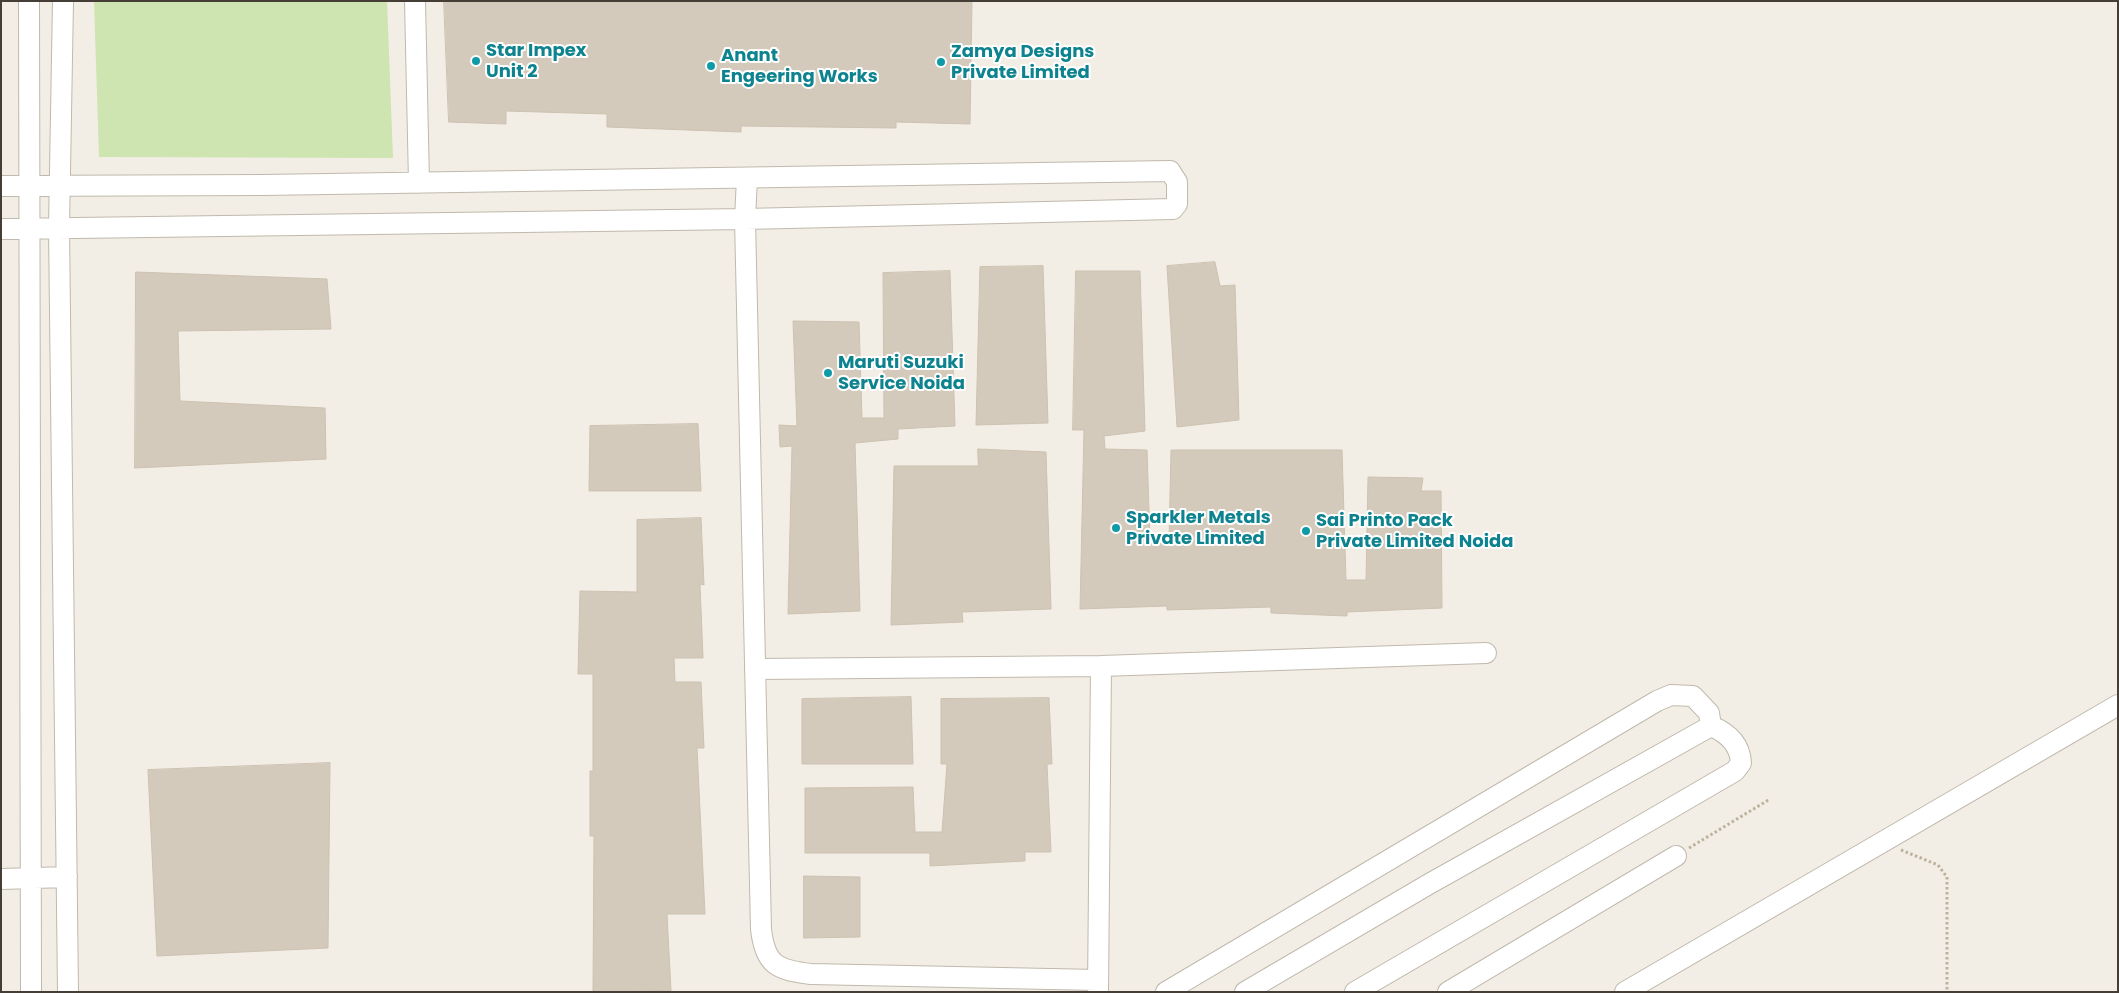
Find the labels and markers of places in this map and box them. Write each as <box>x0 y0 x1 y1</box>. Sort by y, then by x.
place label: Star Impex Unit 2 <box>486 40 586 82</box>
place label: Zamya Designs Private Limited <box>951 41 1094 84</box>
place label: Anant Engeering Works <box>721 45 878 88</box>
marker: Star Impex Unit 2 <box>470 55 482 67</box>
marker: Zamya Designs Private Limited <box>935 56 947 68</box>
marker: Anant Engeering Works <box>705 60 717 72</box>
place label: Maruti Suzuki Service Noida <box>838 352 965 394</box>
marker: Maruti Suzuki Service Noida <box>822 367 834 379</box>
place label: Sparkler Metals Private Limited <box>1126 507 1271 550</box>
place label: Sai Printo Pack Private Limited Noida <box>1316 510 1513 552</box>
marker: Sparkler Metals Private Limited <box>1110 522 1122 534</box>
marker: Sai Printo Pack Private Limited Noida <box>1300 525 1312 537</box>

